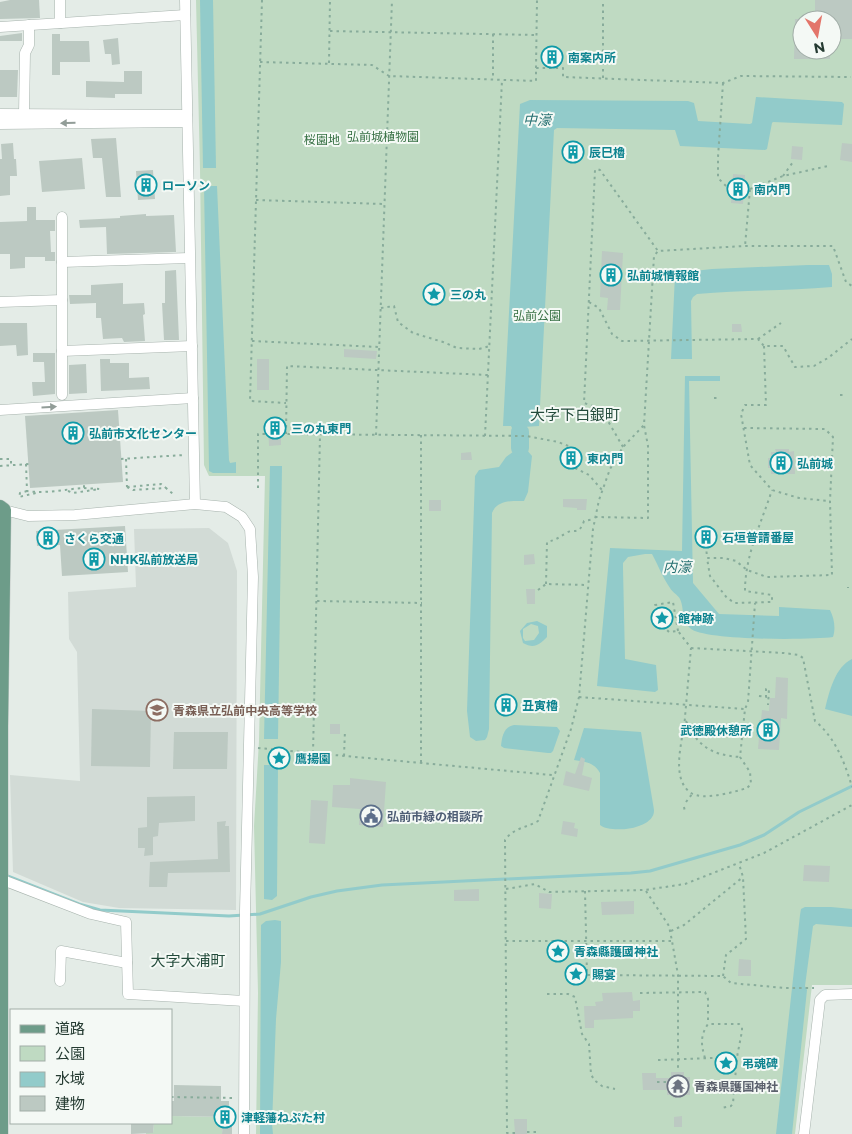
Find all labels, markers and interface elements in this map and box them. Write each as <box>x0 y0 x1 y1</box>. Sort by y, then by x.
north arrow <box>792 10 842 60</box>
text: N <box>812 38 827 58</box>
building icon: 南案内所 <box>540 45 564 69</box>
place label: 南案内所 <box>568 50 616 65</box>
water label: 中濠 <box>523 111 553 129</box>
one-way arrow <box>60 119 76 127</box>
park label: 弘前城植物園 <box>347 129 419 144</box>
park label: 桜園地 <box>304 132 340 147</box>
building icon: 辰巳櫓 <box>561 140 585 164</box>
place label: 辰巳櫓 <box>589 145 625 160</box>
building icon: ローソン <box>134 173 158 197</box>
building icon: 南内門 <box>726 177 750 201</box>
place label: ローソン <box>162 178 210 193</box>
place label: 南内門 <box>754 182 790 197</box>
building icon: 弘前城情報館 <box>599 263 623 287</box>
place label: 弘前城情報館 <box>627 268 699 283</box>
place icon: 三の丸 <box>422 282 446 306</box>
place label: 三の丸 <box>450 287 486 302</box>
park label: 弘前公園 <box>513 308 561 323</box>
one-way arrow <box>41 403 57 411</box>
district label: 大字下白銀町 <box>530 405 620 424</box>
building icon: 三の丸東門 <box>263 416 287 440</box>
building icon: 弘前市文化センター <box>61 421 85 445</box>
place label: 三の丸東門 <box>291 421 351 436</box>
place label: 弘前市文化センター <box>89 426 197 441</box>
building icon: 東内門 <box>559 446 583 470</box>
place label: 東内門 <box>587 451 623 466</box>
building icon: 弘前城 <box>769 451 793 475</box>
place label: 弘前城 <box>797 456 833 471</box>
building icon: 石垣普請番屋 <box>694 525 718 549</box>
building icon: さくら交通 <box>36 526 60 550</box>
place label: 石垣普請番屋 <box>722 530 794 545</box>
place label: さくら交通 <box>64 531 124 546</box>
building icon: NHK弘前放送局 <box>82 547 106 571</box>
place label: NHK弘前放送局 <box>110 552 198 567</box>
water label: 内濠 <box>663 558 693 576</box>
place icon: 館神跡 <box>650 606 674 630</box>
place label: 館神跡 <box>678 611 714 626</box>
building icon: 丑寅櫓 <box>494 693 518 717</box>
school or university icon: 青森県立弘前中央高等学校 <box>145 698 169 722</box>
place label: 丑寅櫓 <box>522 698 558 713</box>
place label: 青森県立弘前中央高等学校 <box>173 703 317 718</box>
building icon: 武徳殿休憩所 <box>756 718 780 742</box>
place label: 武徳殿休憩所 <box>680 723 752 738</box>
place icon: 鷹揚園 <box>267 746 291 770</box>
place label: 鷹揚園 <box>295 751 331 766</box>
public building icon: 弘前市緑の相談所 <box>359 804 383 828</box>
place label: 弘前市緑の相談所 <box>387 809 483 824</box>
place icon: 青森縣護國神社 <box>546 939 570 963</box>
place label: 青森縣護國神社 <box>574 944 658 959</box>
district label: 大字大浦町 <box>150 951 226 970</box>
place icon: 賜宴 <box>564 962 588 986</box>
place label: 賜宴 <box>592 967 616 982</box>
legend <box>10 1009 172 1124</box>
text: 道路 <box>55 1019 85 1038</box>
text: 公園 <box>55 1044 85 1063</box>
place icon: 弔魂碑 <box>714 1051 738 1075</box>
place label: 弔魂碑 <box>742 1056 778 1071</box>
text: 水域 <box>55 1069 85 1088</box>
temple icon: 青森県護国神社 <box>666 1074 690 1098</box>
place label: 青森県護国神社 <box>694 1079 778 1094</box>
text: 建物 <box>55 1094 85 1113</box>
building icon: 津軽藩ねぷた村 <box>213 1105 237 1129</box>
place label: 津軽藩ねぷた村 <box>241 1110 325 1125</box>

